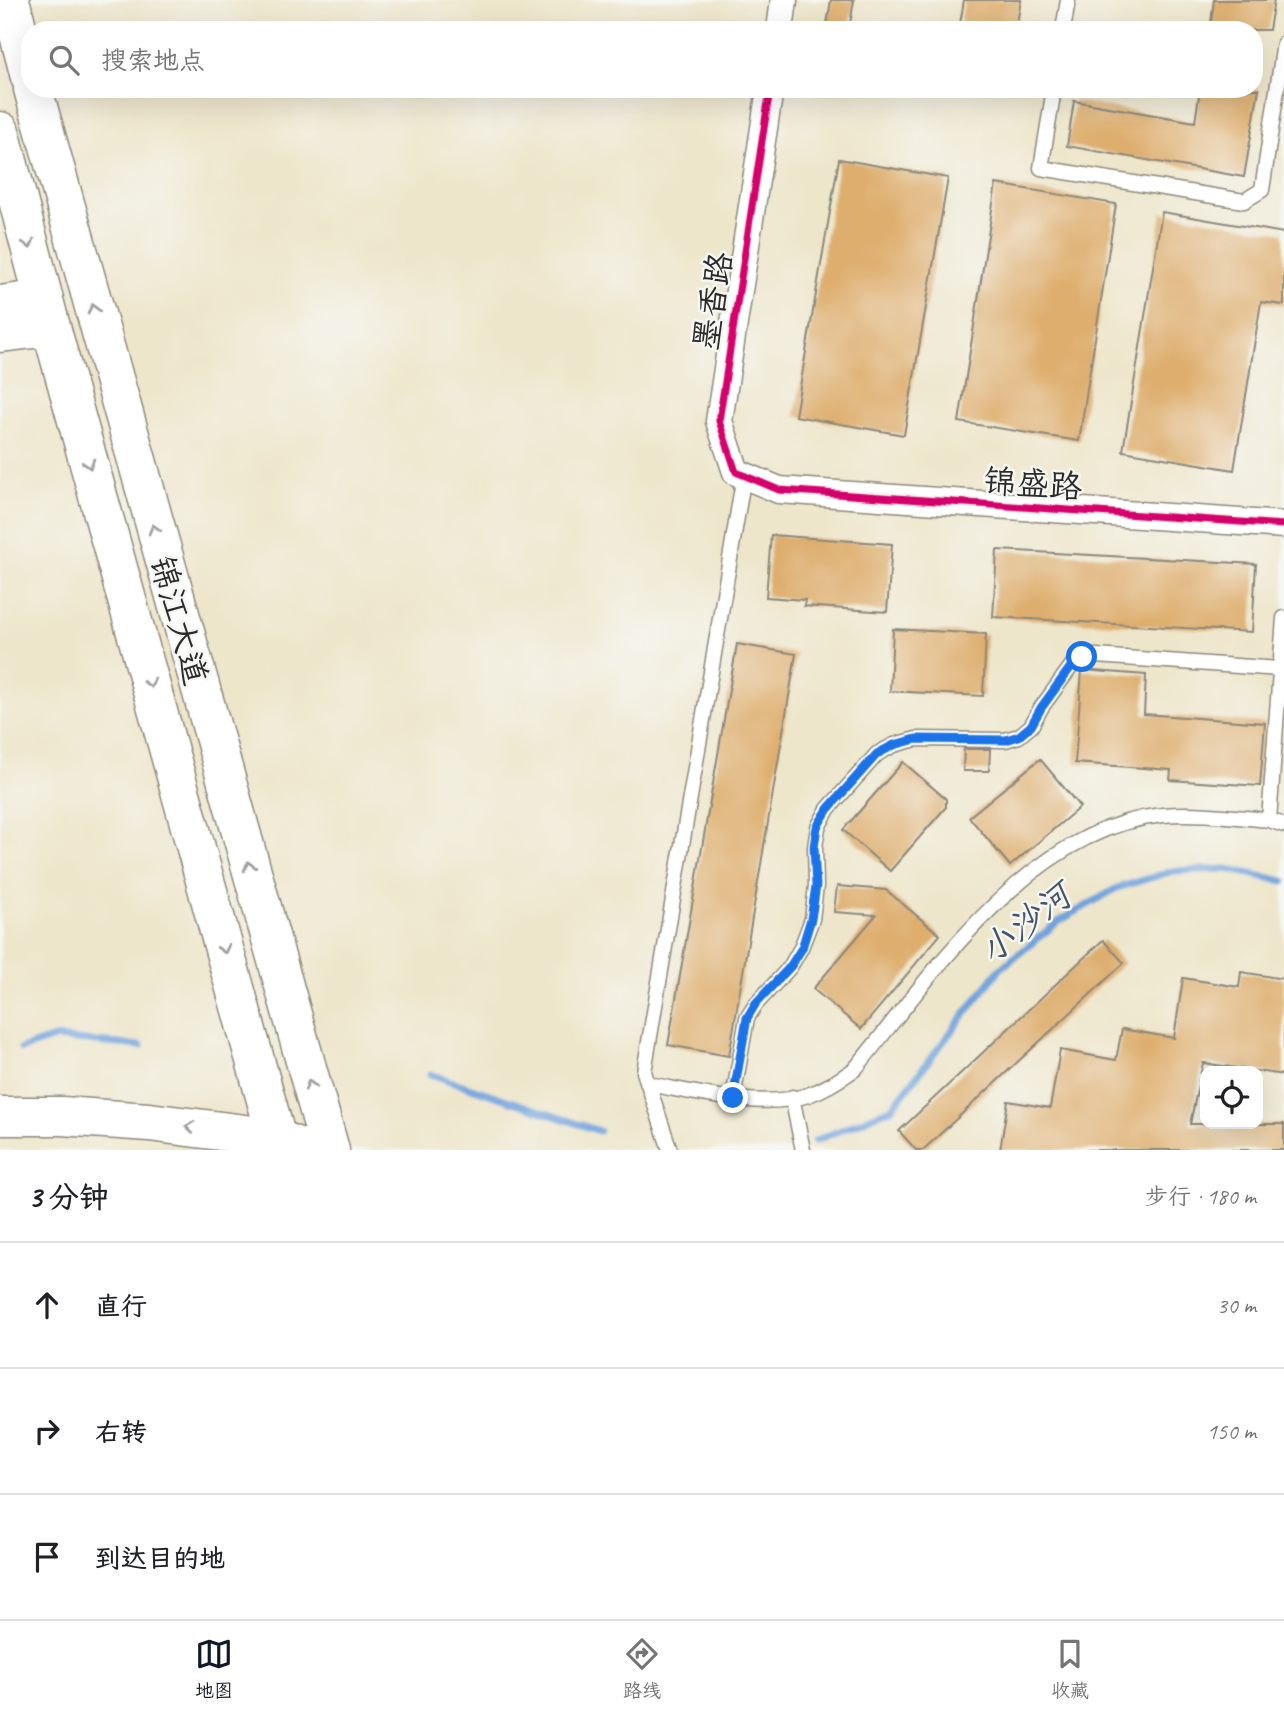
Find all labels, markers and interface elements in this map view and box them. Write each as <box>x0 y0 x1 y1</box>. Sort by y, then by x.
search box <box>21 21 1263 98</box>
icon: search <box>45 41 83 79</box>
text: 搜索地点 <box>101 44 205 77</box>
one-way arrow <box>21 238 36 250</box>
street label: 墨香路 <box>685 249 741 353</box>
one-way arrow <box>87 304 101 316</box>
one-way arrow <box>80 457 95 469</box>
street label: 锦盛路 <box>982 460 1084 508</box>
one-way arrow <box>148 523 162 535</box>
street label: 锦江大道 <box>141 551 217 690</box>
route start <box>1066 641 1097 672</box>
one-way arrow <box>141 677 156 689</box>
one-way arrow <box>242 860 257 872</box>
water label: 小沙河 <box>970 870 1084 973</box>
one-way arrow <box>215 943 230 955</box>
map controls <box>1200 1066 1263 1129</box>
button: locate <box>1200 1066 1263 1129</box>
one-way arrow <box>304 1079 319 1091</box>
route end <box>717 1082 748 1113</box>
one-way arrow <box>185 1120 196 1135</box>
text: 3 分钟 <box>28 1178 109 1216</box>
text: 步行 · 180 m <box>1145 1182 1256 1211</box>
icon: ahead <box>28 1286 66 1324</box>
text: 直行 <box>95 1290 147 1323</box>
text: 30 m <box>1217 1291 1256 1320</box>
icon: right <box>28 1412 66 1450</box>
text: 右转 <box>95 1416 147 1449</box>
text: 150 m <box>1207 1417 1256 1446</box>
icon: arrive <box>28 1538 66 1576</box>
text: 到达目的地 <box>95 1542 225 1575</box>
tab: 地图 <box>195 1635 233 1703</box>
tab: 路线 <box>623 1635 661 1703</box>
tab: 收藏 <box>1051 1635 1089 1703</box>

